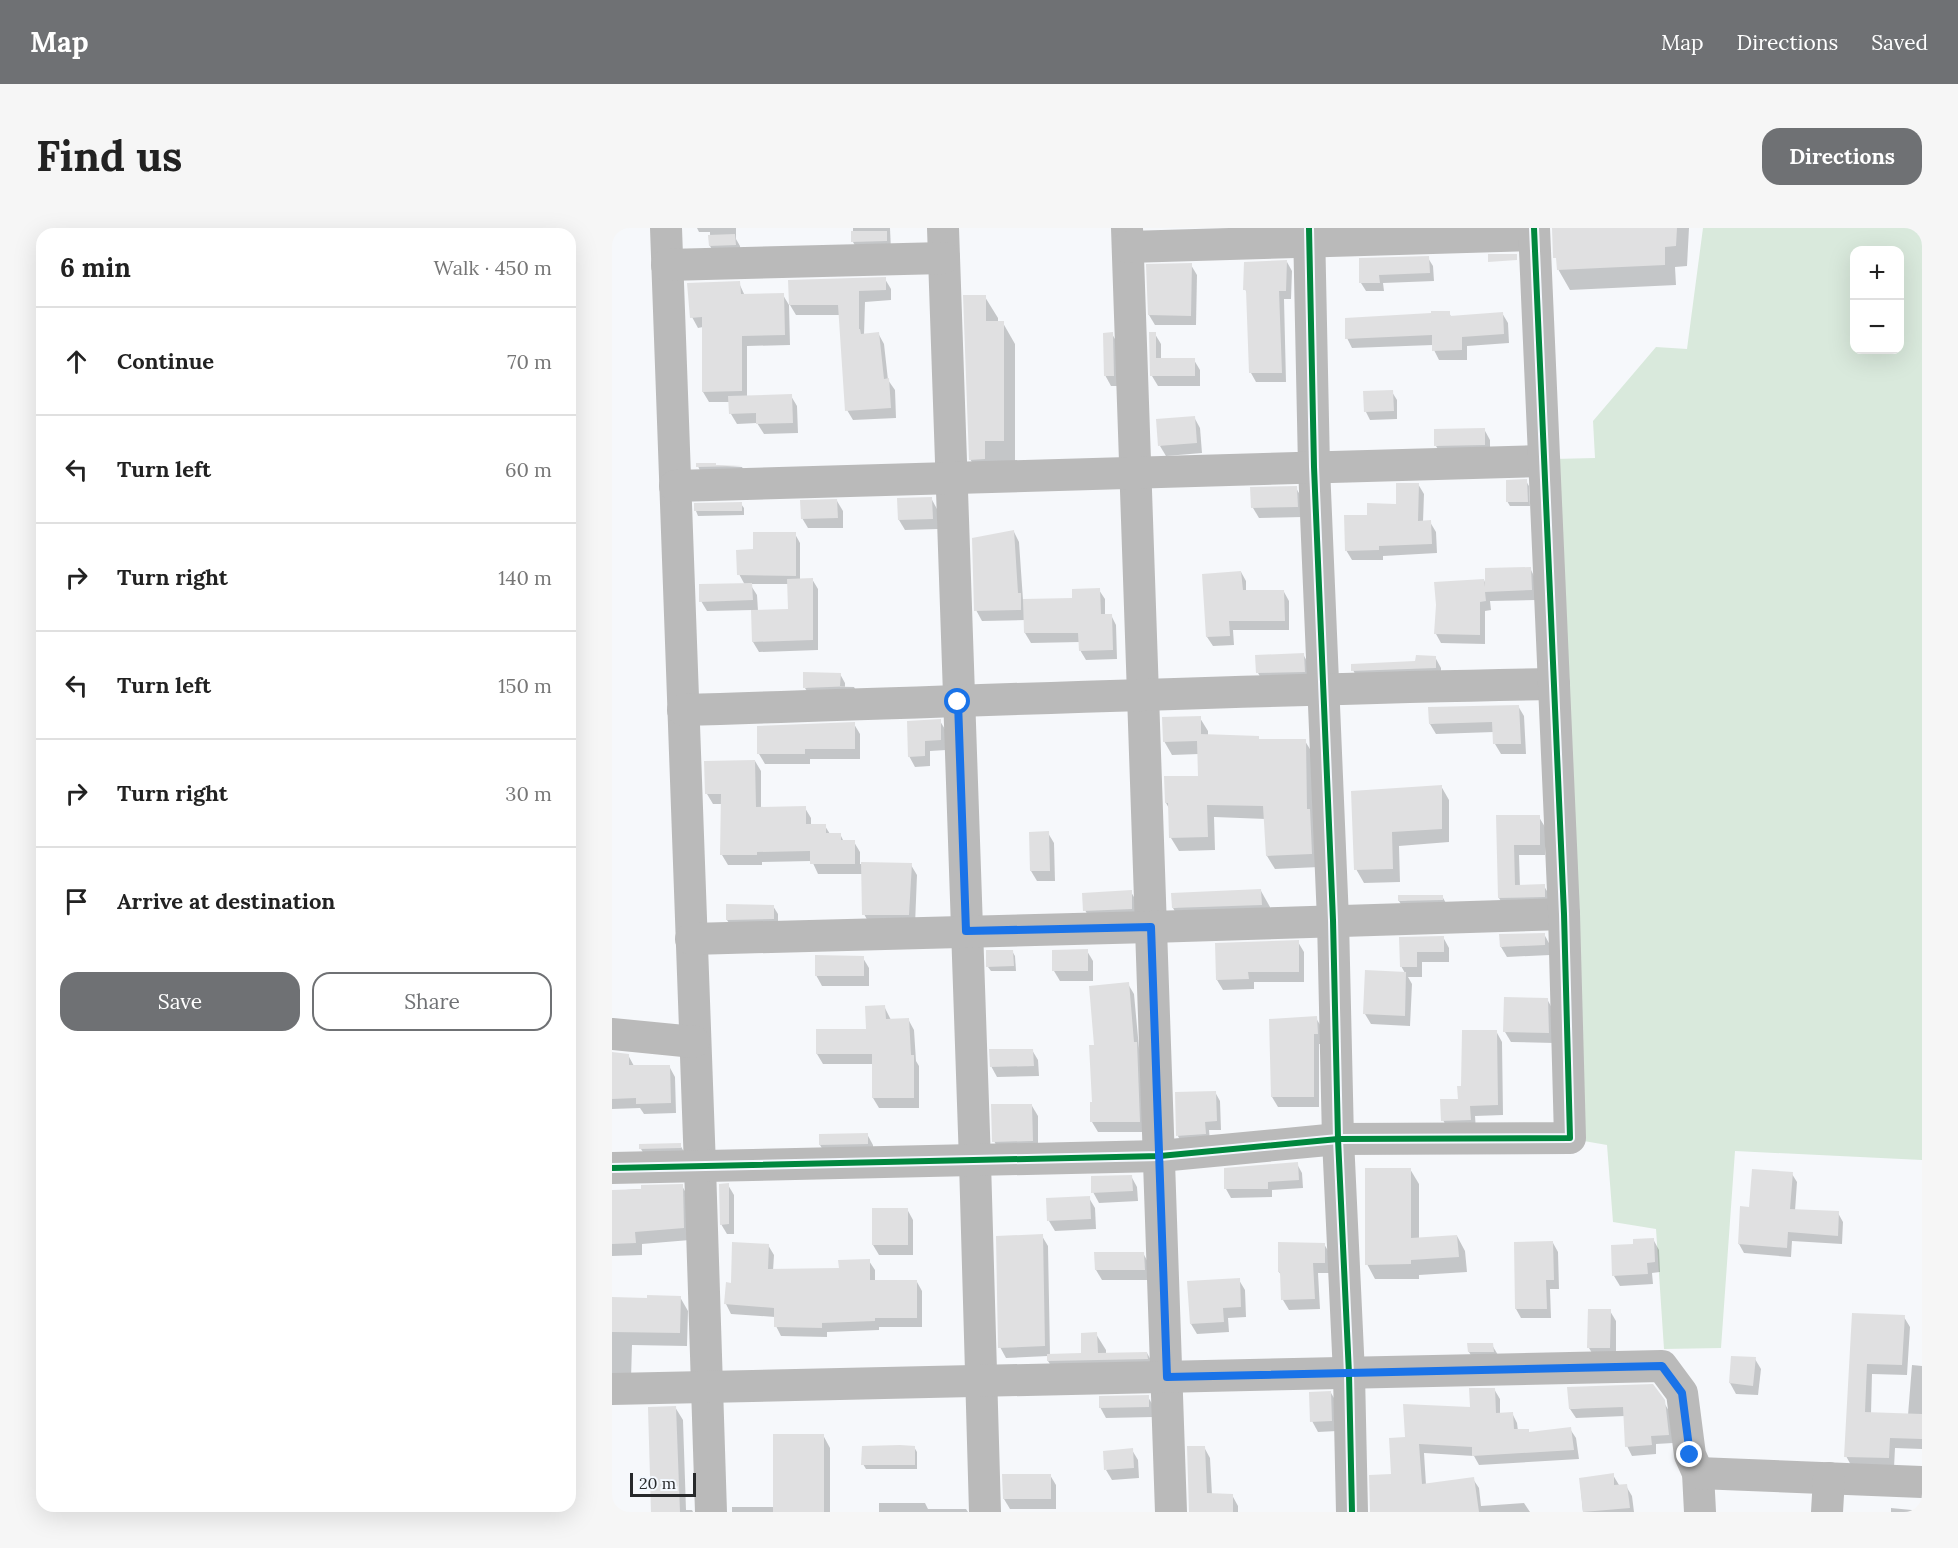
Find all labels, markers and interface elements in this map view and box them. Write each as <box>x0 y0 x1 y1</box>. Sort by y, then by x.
text: Map <box>30 24 89 60</box>
text: Map <box>1661 29 1704 56</box>
text: Directions <box>1737 29 1838 56</box>
text: Saved <box>1871 29 1928 56</box>
button: Directions <box>1762 128 1922 185</box>
text: Find us <box>36 129 182 183</box>
map controls <box>1850 246 1904 354</box>
button: + <box>1850 246 1904 300</box>
text: 6 min <box>60 251 131 284</box>
text: Walk · 450 m <box>434 255 552 280</box>
button: − <box>1850 300 1904 354</box>
icon: ahead <box>60 345 93 378</box>
text: Continue <box>117 347 214 375</box>
text: 70 m <box>507 349 552 374</box>
icon: left <box>60 453 93 486</box>
text: Turn left <box>117 455 211 483</box>
text: 60 m <box>505 457 552 482</box>
icon: right <box>60 561 93 594</box>
text: Turn right <box>117 563 228 591</box>
text: 140 m <box>498 565 552 590</box>
icon: left <box>60 669 93 702</box>
text: Turn left <box>117 671 211 699</box>
text: 150 m <box>498 673 552 698</box>
route start <box>944 688 970 714</box>
icon: right <box>60 777 93 810</box>
text: Turn right <box>117 779 228 807</box>
text: 30 m <box>505 781 552 806</box>
icon: arrive <box>60 885 93 918</box>
text: Arrive at destination <box>117 887 335 915</box>
button: Save <box>60 972 300 1031</box>
button: Share <box>312 972 552 1031</box>
route end <box>1676 1441 1702 1467</box>
scale bar <box>630 1470 696 1498</box>
text: 20 m <box>639 1473 676 1493</box>

